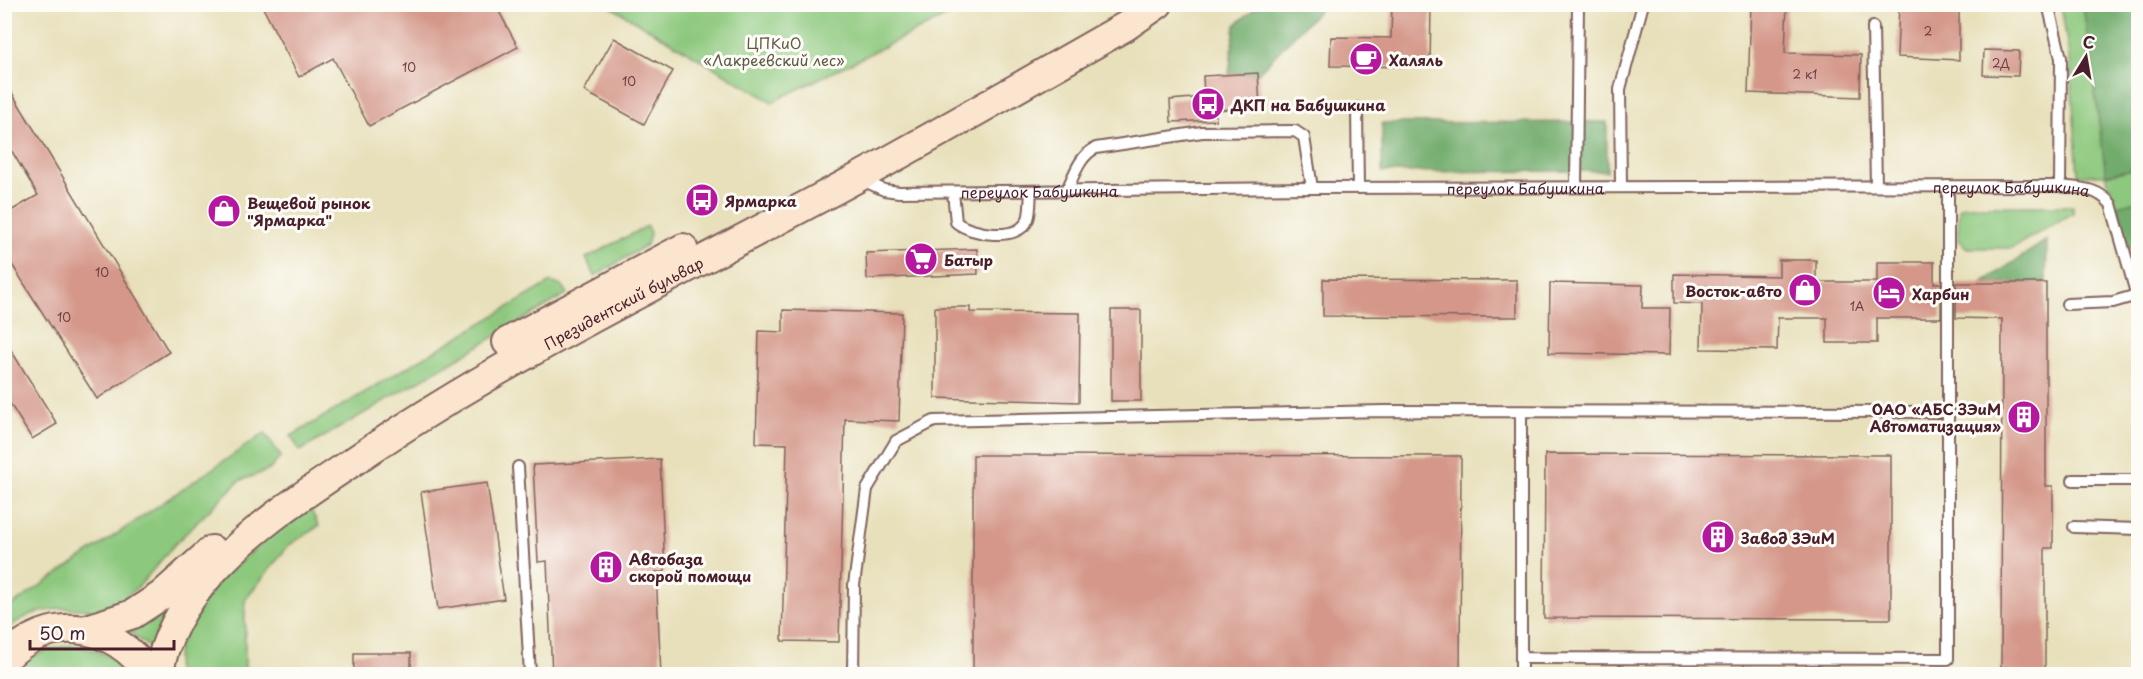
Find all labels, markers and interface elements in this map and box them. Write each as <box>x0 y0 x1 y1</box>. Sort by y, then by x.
house number: 2 <box>1924 22 1932 40</box>
north arrow <box>2056 27 2116 87</box>
text: С <box>2081 28 2097 54</box>
park label: ЦПКиО «Лакреевский лес» <box>703 31 845 71</box>
cafe icon: Халяль <box>1348 41 1384 77</box>
place label: Халяль <box>1389 48 1443 71</box>
house number: 2Д <box>1992 54 2011 72</box>
house number: 10 <box>402 58 416 76</box>
house number: 2 к1 <box>1793 65 1817 83</box>
house number: 10 <box>622 72 636 90</box>
bus stop icon: ДКП на Бабушкина <box>1190 86 1226 122</box>
place label: ДКП на Бабушкина <box>1230 93 1386 116</box>
street label: переулок Бабушкина <box>1933 174 2093 202</box>
street label: переулок Бабушкина <box>1447 176 1605 199</box>
street label: переулок Бабушкина <box>961 178 1119 203</box>
bus stop icon: Ярмарка <box>684 182 720 218</box>
place label: Ярмарка <box>724 189 797 212</box>
place label: Вещевой рынок "Ярмарка" <box>247 191 371 231</box>
shop icon: Вещевой рынок "Ярмарка" <box>206 193 242 229</box>
supermarket icon: Батыр <box>903 241 939 277</box>
place label: Батыр <box>944 248 993 271</box>
street label: Президентский бульвар <box>539 250 707 354</box>
house number: 10 <box>95 263 109 281</box>
shop icon: Восток-авто <box>1787 272 1823 308</box>
hotel icon: Харбин <box>1871 275 1907 311</box>
place label: Восток-авто <box>1685 279 1782 302</box>
place label: Харбин <box>1912 282 1969 305</box>
house number: 1А <box>1850 297 1864 315</box>
house number: 10 <box>57 308 71 326</box>
place label: ОАО «АБС ЗЭиМ Автоматизация» <box>1870 397 2001 437</box>
building icon: ОАО «АБС ЗЭиМ Автоматизация» <box>2006 399 2042 435</box>
building icon: Завод ЗЭиМ <box>1700 519 1736 555</box>
place label: Завод ЗЭиМ <box>1740 526 1835 549</box>
place label: Автобаза скорой помощи <box>629 547 751 587</box>
building icon: Автобаза скорой помощи <box>588 549 624 585</box>
scale bar <box>30 613 174 651</box>
text: 50 m <box>39 619 86 646</box>

